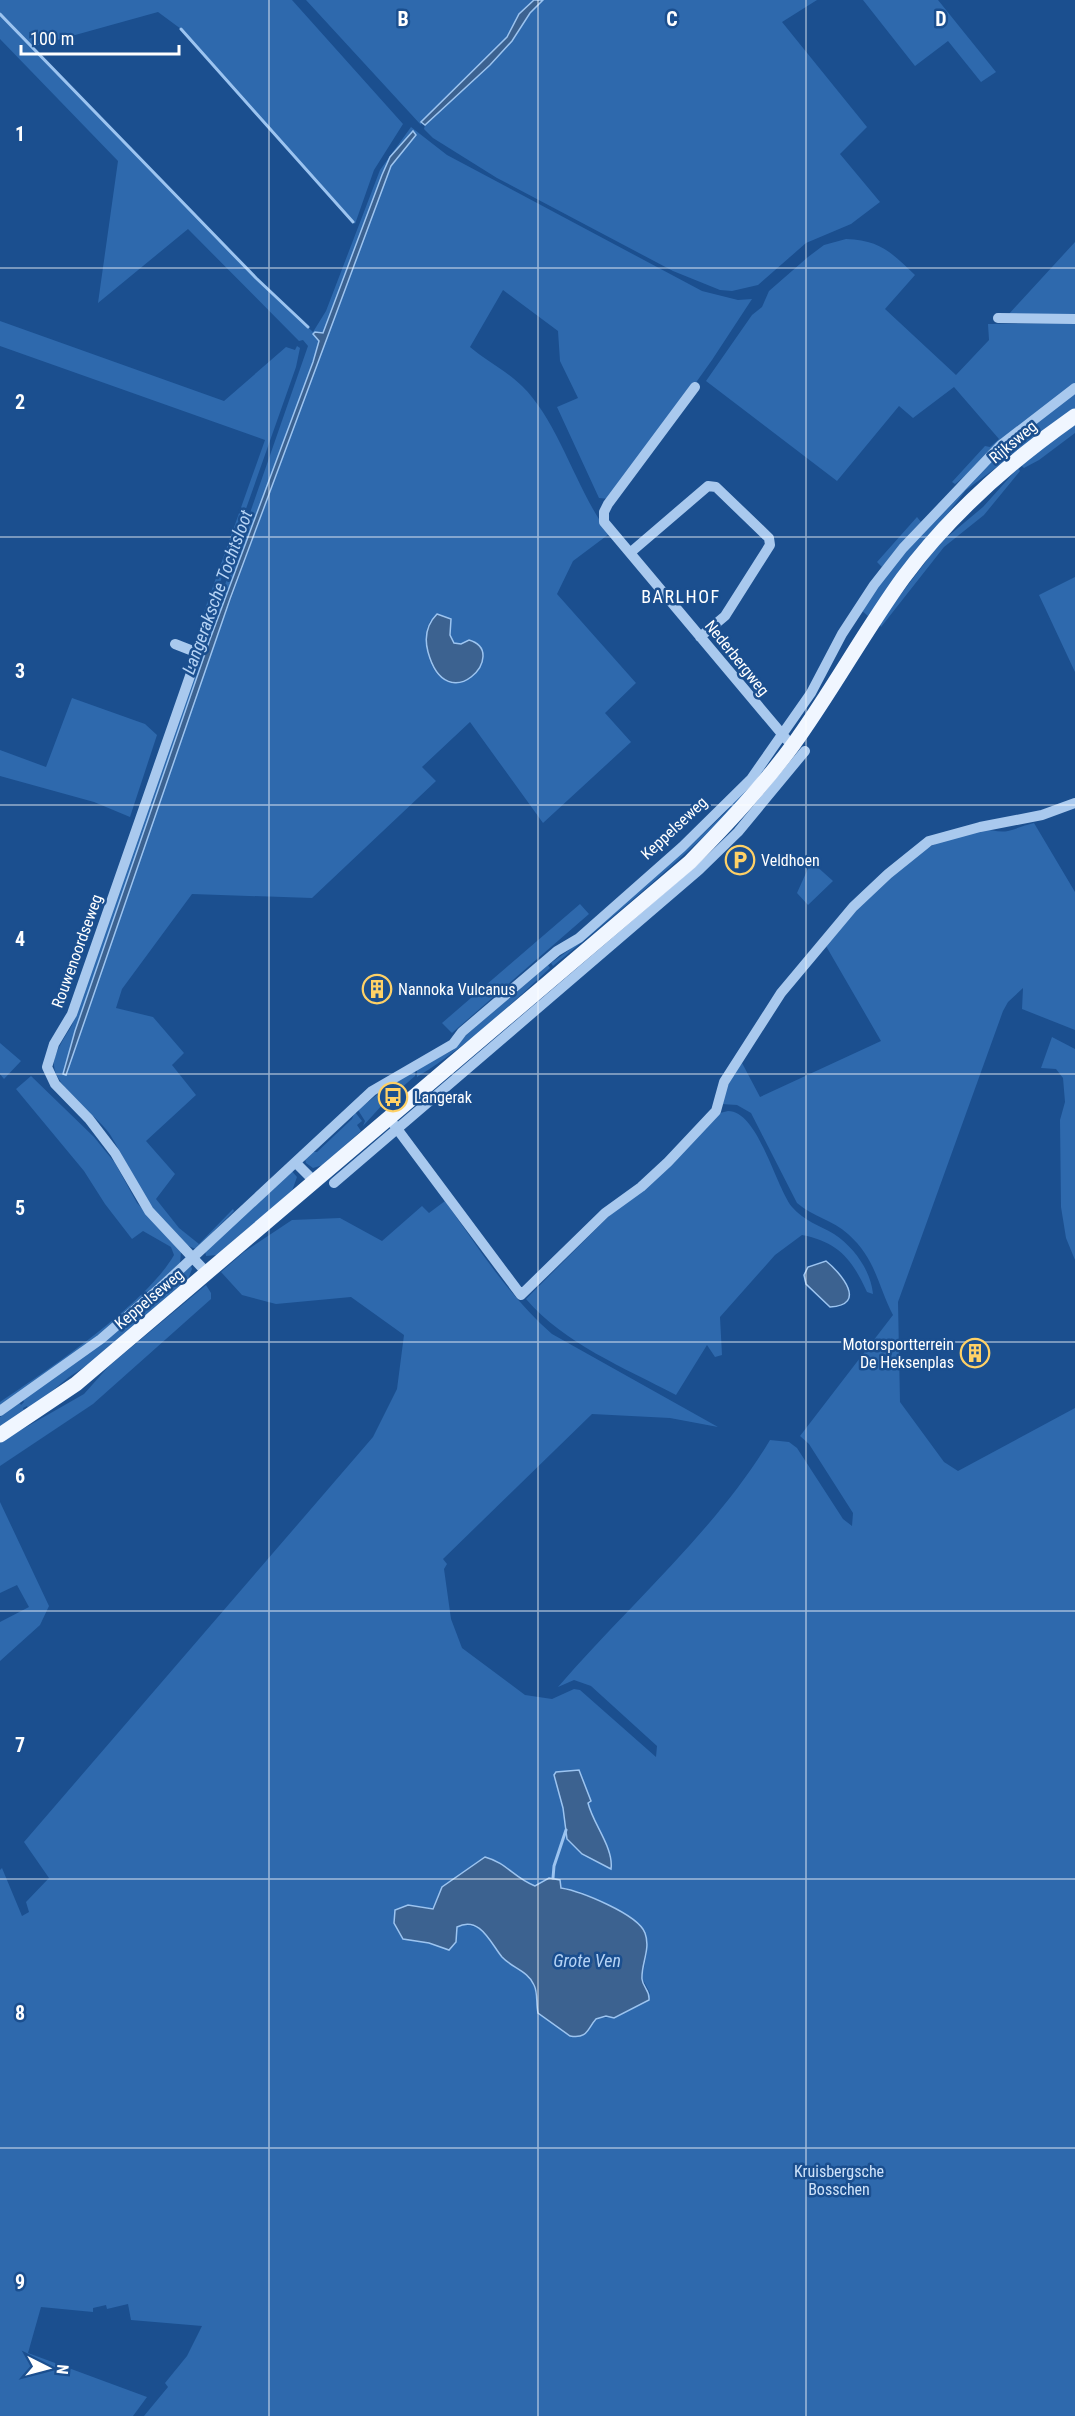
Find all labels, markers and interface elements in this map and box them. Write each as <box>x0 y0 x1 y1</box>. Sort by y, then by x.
text: B <box>397 7 409 31</box>
text: C <box>666 7 678 31</box>
text: D <box>935 7 947 31</box>
scale bar <box>21 18 178 56</box>
text: 100 m <box>30 28 74 49</box>
text: 1 <box>15 122 25 146</box>
text: 2 <box>15 390 25 414</box>
street label: Rijksweg <box>985 417 1041 467</box>
water label: Langeraksche Tochtsloot <box>178 506 257 677</box>
district label: BARLHOF <box>641 586 721 607</box>
street label: Nederbergweg <box>701 616 773 700</box>
text: 3 <box>15 659 25 683</box>
street label: Keppelseweg <box>637 793 711 863</box>
parking icon: Veldhoen <box>724 844 756 876</box>
place label: Veldhoen <box>761 851 820 870</box>
street label: Rouwenoordseweg <box>48 892 106 1010</box>
text: 4 <box>15 927 25 951</box>
building icon: Nannoka Vulcanus <box>361 973 393 1005</box>
place label: Nannoka Vulcanus <box>398 980 516 999</box>
bus stop icon: Langerak <box>377 1081 409 1113</box>
place label: Langerak <box>414 1088 473 1107</box>
text: 5 <box>15 1196 25 1220</box>
street label: Keppelseweg <box>111 1265 187 1333</box>
place label: Motorsportterrein De Heksenplas <box>842 1335 954 1372</box>
building icon: Motorsportterrein De Heksenplas <box>959 1337 991 1369</box>
text: 6 <box>15 1464 25 1488</box>
text: 7 <box>15 1733 25 1757</box>
water label: Grote Ven <box>553 1950 621 1971</box>
text: 8 <box>15 2001 25 2025</box>
park label: Kruisbergsche Bosschen <box>794 2162 884 2199</box>
text: 9 <box>15 2270 25 2294</box>
north arrow <box>18 2338 78 2398</box>
text: N <box>52 2364 72 2375</box>

